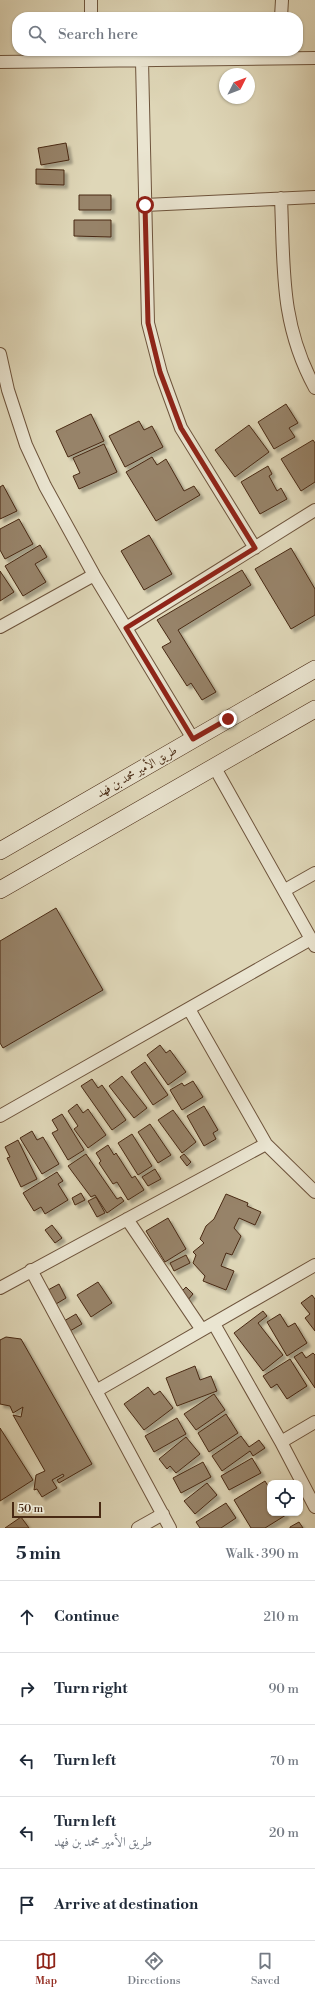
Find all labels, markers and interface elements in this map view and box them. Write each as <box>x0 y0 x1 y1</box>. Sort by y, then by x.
search box <box>12 12 303 56</box>
icon: search <box>26 23 48 45</box>
text: Search here <box>58 25 138 44</box>
north arrow <box>219 68 255 104</box>
route start <box>136 196 154 214</box>
route end <box>219 710 237 728</box>
street label: طريق الأمير محمد بن فهد <box>93 741 180 801</box>
map controls <box>267 1480 303 1516</box>
button: locate <box>267 1480 303 1516</box>
scale bar <box>12 1500 101 1519</box>
text: 50 m <box>18 1502 43 1516</box>
text: 5 min <box>16 1543 61 1565</box>
text: Walk · 390 m <box>226 1546 299 1562</box>
icon: ahead <box>16 1606 38 1628</box>
text: Continue <box>54 1607 119 1626</box>
text: 210 m <box>264 1609 299 1625</box>
icon: right <box>16 1678 38 1700</box>
text: Turn right <box>54 1679 128 1698</box>
text: 90 m <box>268 1681 299 1697</box>
icon: left <box>16 1750 38 1772</box>
text: Turn left <box>54 1751 116 1770</box>
text: 70 m <box>270 1753 299 1769</box>
text: Turn left <box>54 1812 116 1831</box>
icon: left <box>16 1822 38 1844</box>
text: 20 m <box>269 1825 299 1841</box>
text: طريق الأمير محمد بن فهد <box>54 1834 152 1850</box>
icon: arrive <box>16 1894 38 1916</box>
text: Arrive at destination <box>54 1895 198 1914</box>
tab: Map <box>35 1950 57 1988</box>
tab: Directions <box>128 1950 181 1988</box>
tab: Saved <box>251 1950 280 1988</box>

